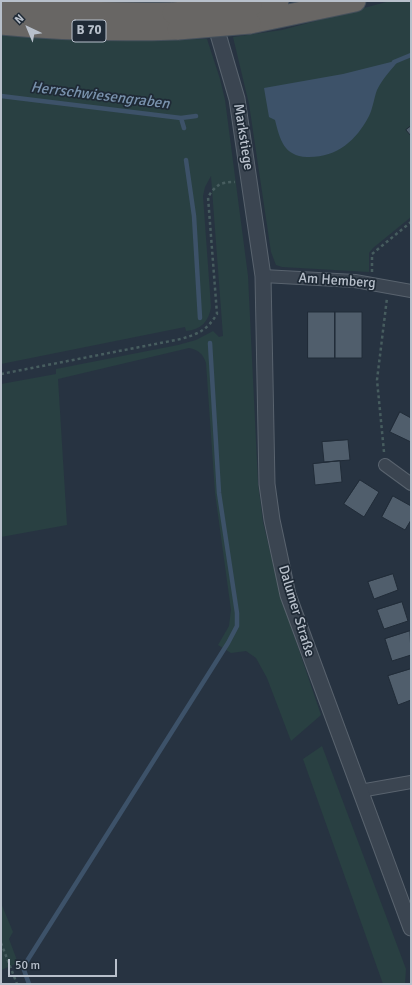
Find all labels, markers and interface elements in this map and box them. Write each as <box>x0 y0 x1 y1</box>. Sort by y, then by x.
north arrow <box>8 8 48 48</box>
text: N <box>12 12 27 26</box>
road number: B 70 <box>72 20 106 42</box>
water label: Herrschwiesengraben <box>30 79 170 113</box>
street label: Markstiege <box>229 103 257 171</box>
street label: Am Hemberg <box>298 270 376 292</box>
street label: Dalumer Straße <box>274 563 318 659</box>
scale bar <box>10 951 119 977</box>
text: 50 m <box>15 958 40 973</box>

